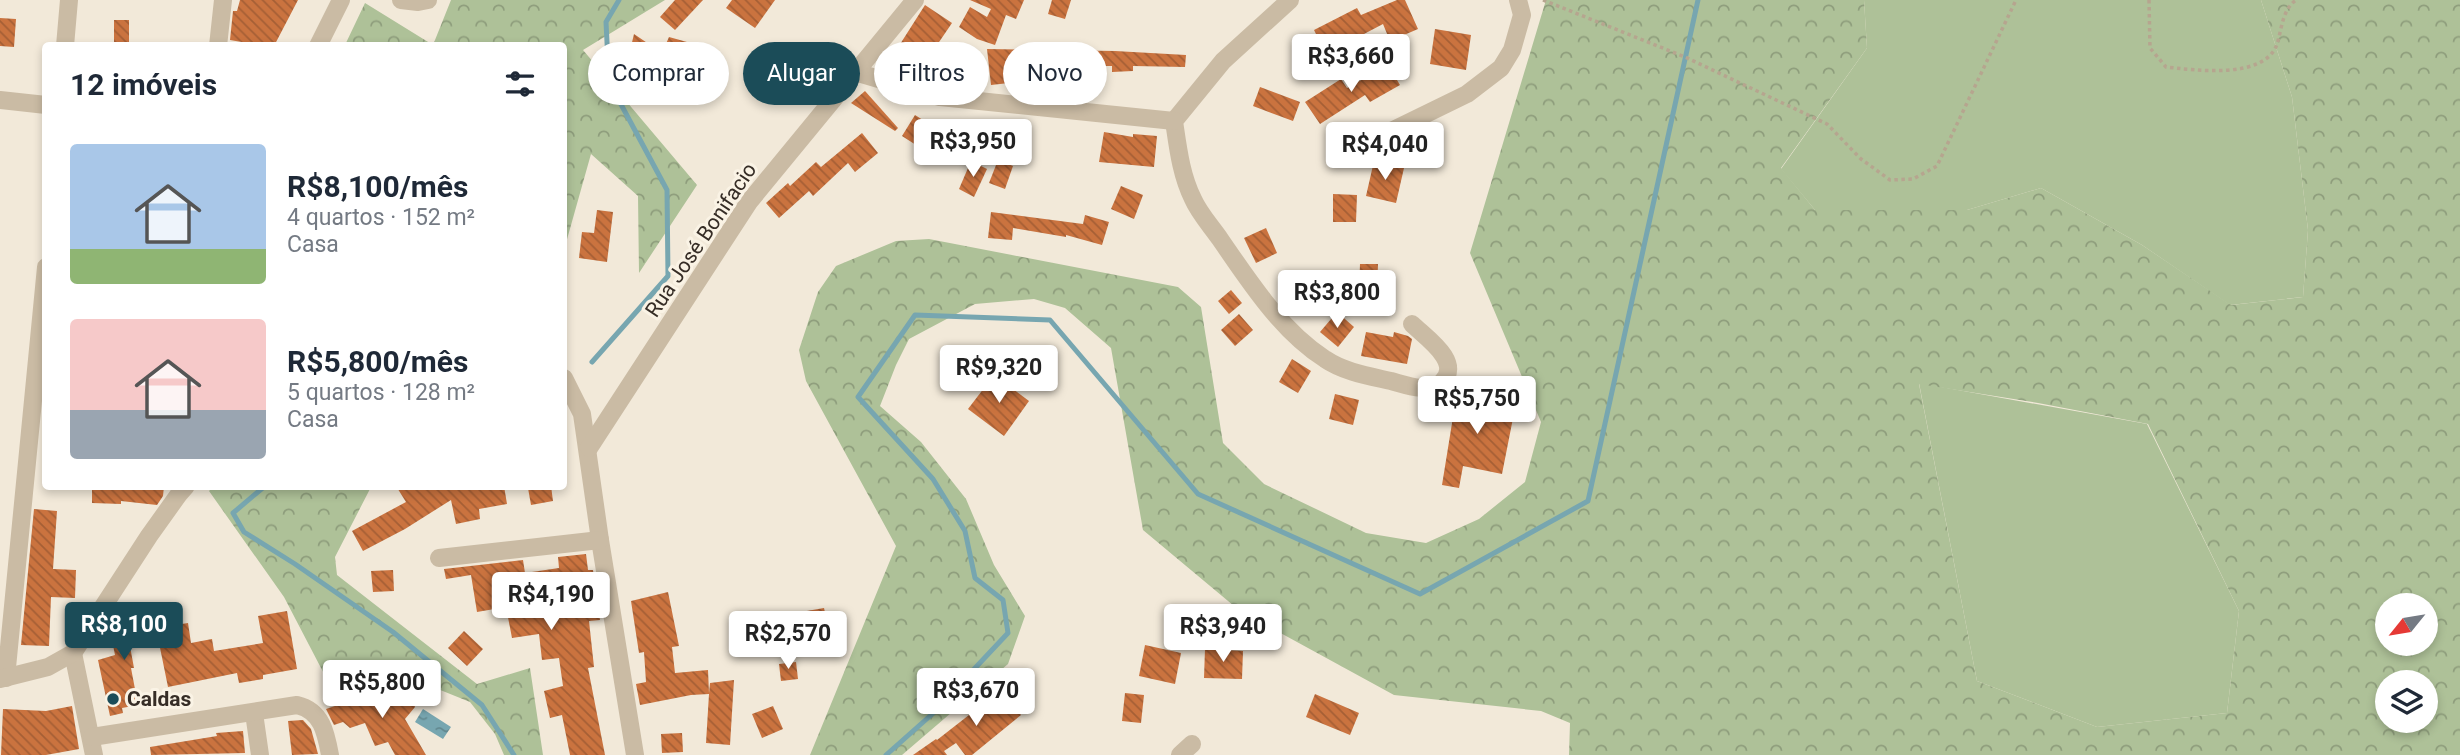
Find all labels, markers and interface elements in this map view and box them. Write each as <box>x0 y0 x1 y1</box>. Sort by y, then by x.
pin: R$3,660 <box>1286 34 1416 94</box>
chip: Comprar <box>588 42 729 105</box>
chip: Alugar <box>743 42 860 105</box>
chip: Filtros <box>874 42 989 105</box>
chip: Novo <box>1003 42 1107 105</box>
text: R$3,660 <box>1308 43 1394 70</box>
icon: filters <box>501 65 539 103</box>
text: 12 imóveis <box>70 67 217 102</box>
pin: R$3,950 <box>908 120 1038 179</box>
pin: R$4,040 <box>1320 122 1450 182</box>
text: R$3,950 <box>930 128 1016 155</box>
text: R$4,040 <box>1342 131 1428 158</box>
street label: Rua José Bonifacio <box>641 158 761 322</box>
text: R$8,100/mês <box>287 169 468 204</box>
icon: home <box>126 172 210 256</box>
text: 4 quartos · 152 m² <box>287 204 475 231</box>
text: Casa <box>287 231 339 258</box>
pin: R$3,800 <box>1272 270 1402 330</box>
text: R$3,800 <box>1294 279 1380 306</box>
text: R$5,800/mês <box>287 344 468 379</box>
pin: R$9,320 <box>934 346 1064 405</box>
icon: home <box>126 347 210 431</box>
text: R$9,320 <box>956 354 1042 381</box>
pin: R$5,750 <box>1412 376 1542 436</box>
text: 5 quartos · 128 m² <box>287 379 475 406</box>
text: R$5,750 <box>1434 385 1520 412</box>
text: Casa <box>287 406 339 433</box>
pin: R$4,190 <box>486 572 616 632</box>
text: R$4,190 <box>508 581 594 608</box>
north arrow <box>2375 593 2438 656</box>
map controls <box>2375 593 2438 733</box>
pin: R$8,100 <box>59 602 189 662</box>
pin: R$3,940 <box>1158 604 1288 664</box>
text: R$8,100 <box>81 611 167 638</box>
pin: R$2,570 <box>723 612 853 671</box>
text: R$3,940 <box>1180 613 1266 640</box>
text: R$2,570 <box>745 620 831 647</box>
pin: R$5,800 <box>317 660 447 720</box>
pin: R$3,670 <box>911 668 1041 728</box>
text: R$5,800 <box>339 669 425 696</box>
button: layers <box>2375 670 2438 733</box>
text: R$3,670 <box>933 677 1019 704</box>
place label: Caldas <box>127 687 192 711</box>
marker: Caldas <box>105 691 121 707</box>

